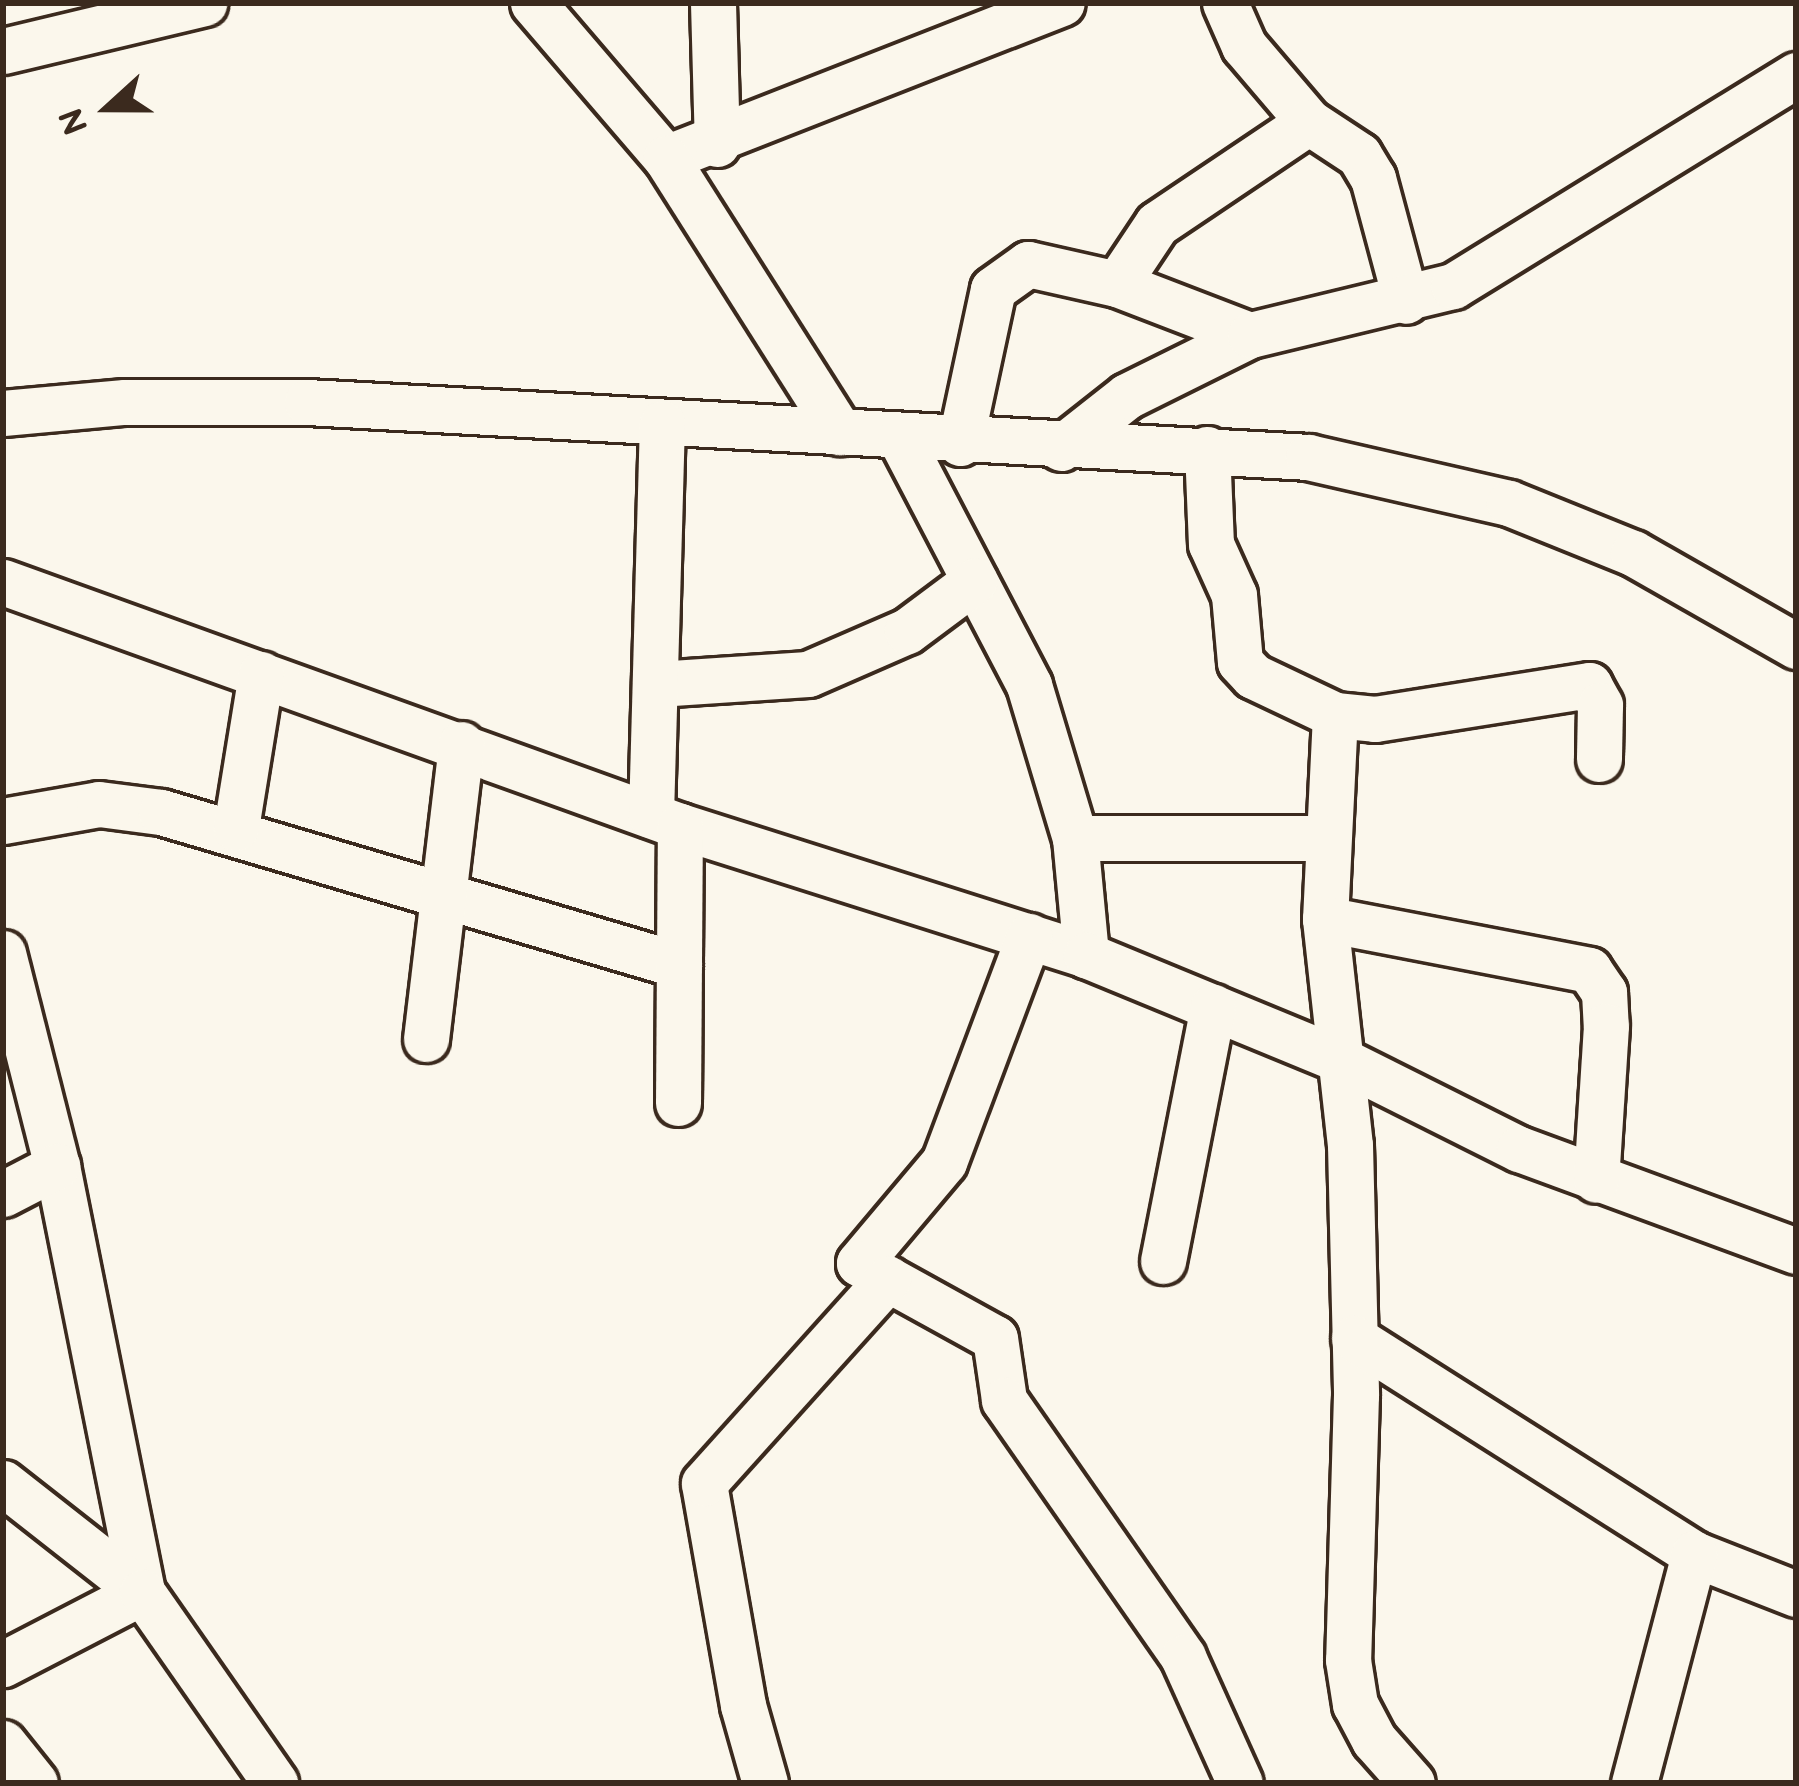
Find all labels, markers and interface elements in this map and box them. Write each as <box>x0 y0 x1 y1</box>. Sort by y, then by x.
north arrow <box>48 48 168 168</box>
text: N <box>51 102 98 140</box>

